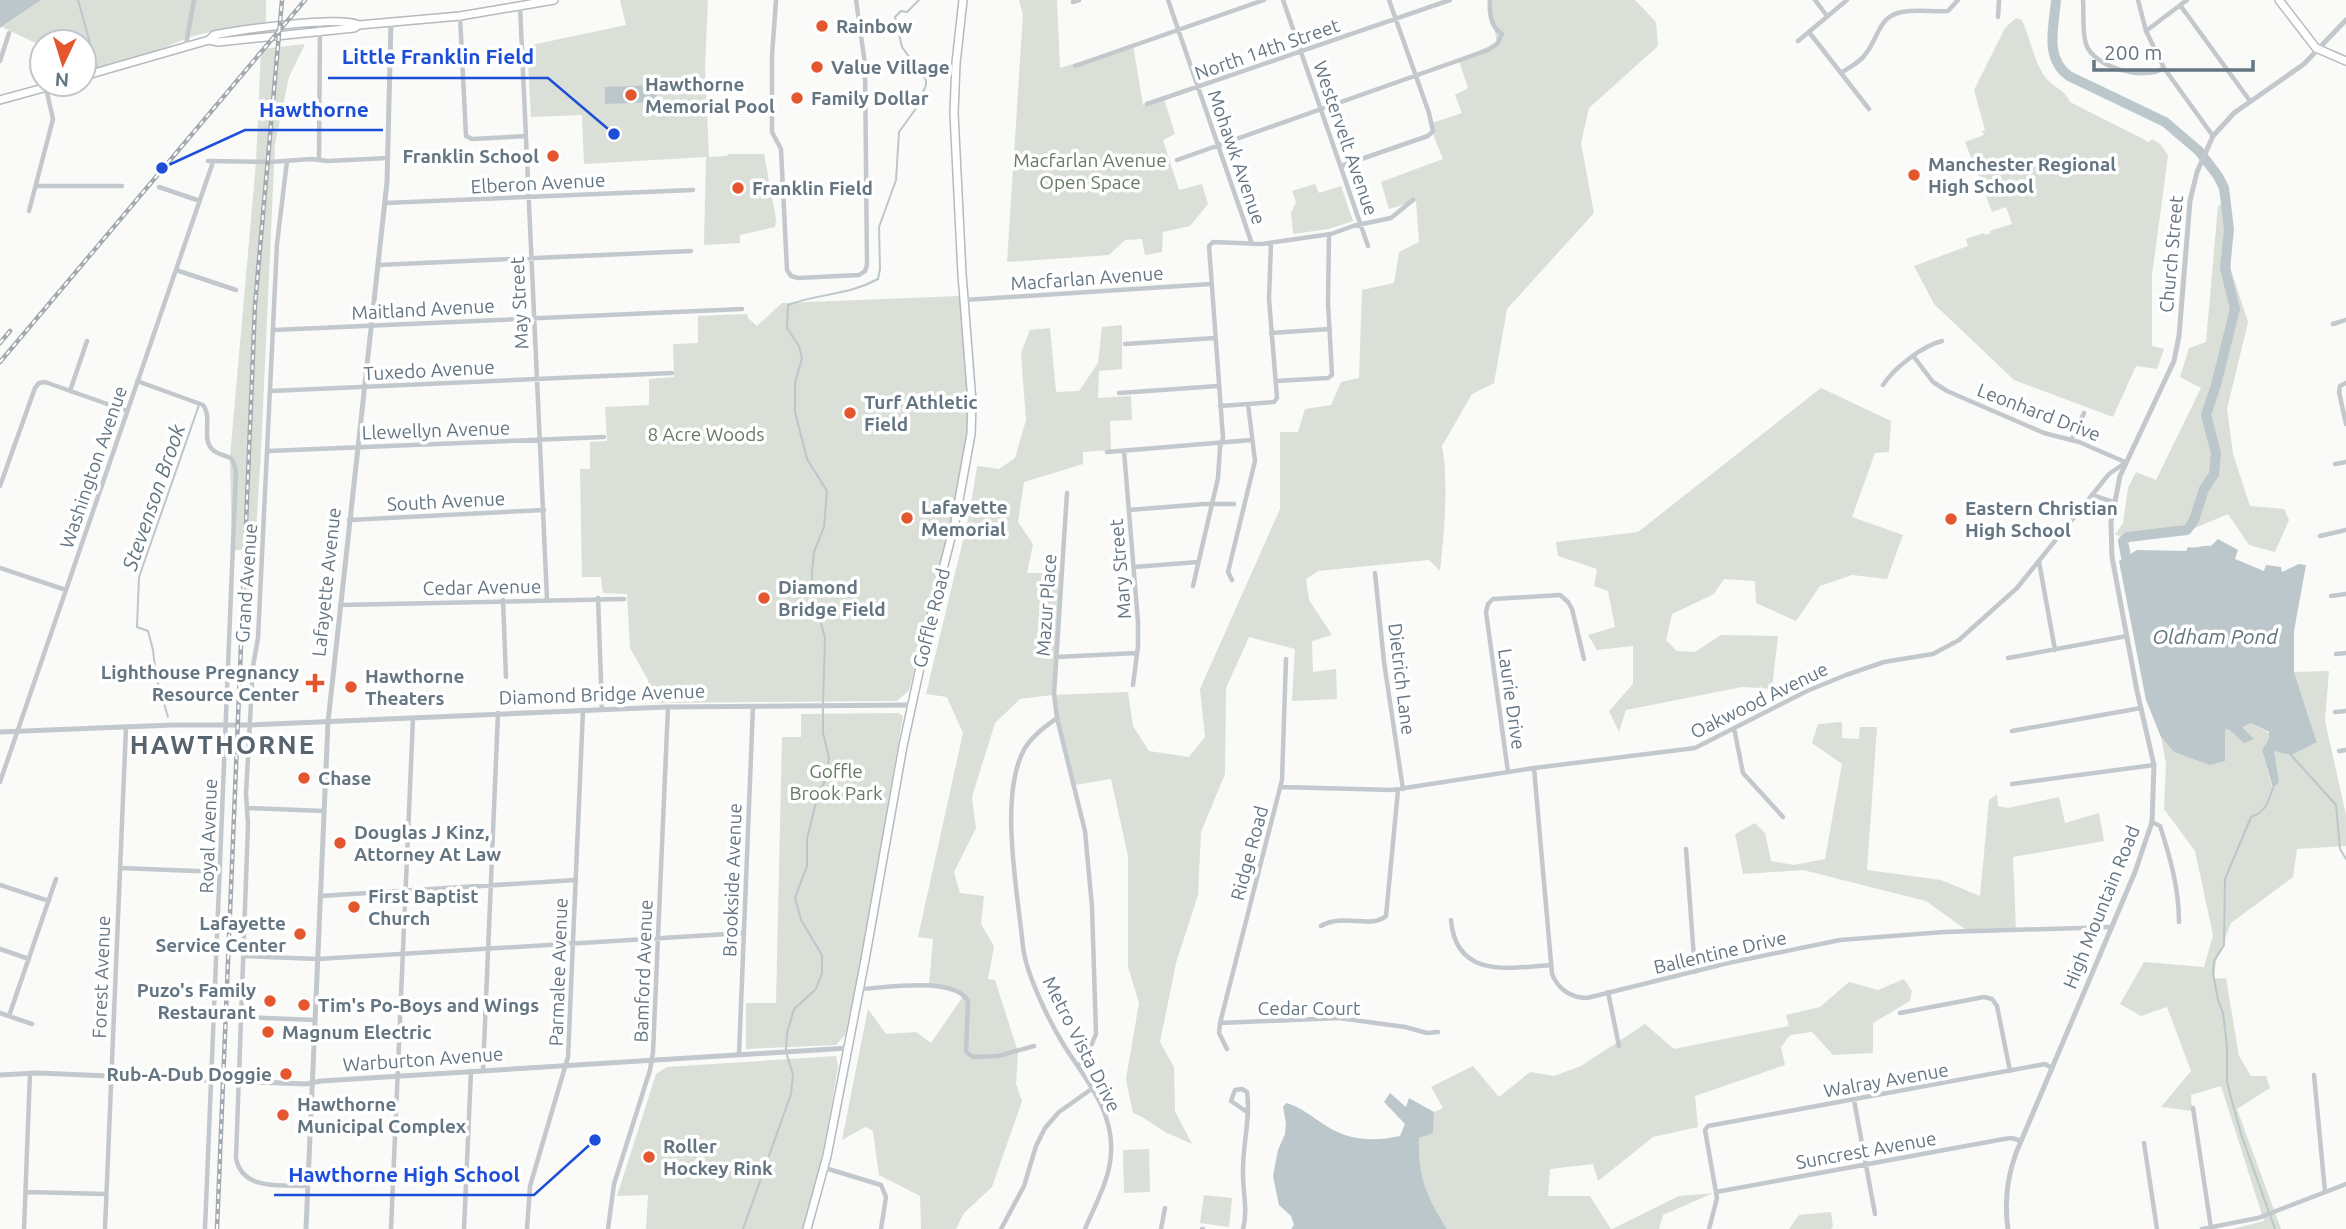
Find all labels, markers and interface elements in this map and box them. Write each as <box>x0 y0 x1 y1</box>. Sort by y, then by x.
street label: North 14th Street <box>1192 14 1343 84</box>
place label: Rainbow <box>836 15 912 37</box>
marker: Rainbow <box>814 18 830 34</box>
north arrow <box>28 28 98 98</box>
scale bar <box>2094 28 2253 72</box>
callout: Little Franklin Field <box>328 36 548 78</box>
text: 200 m <box>2104 40 2162 64</box>
text: Little Franklin Field <box>342 44 534 68</box>
place label: Value Village <box>831 56 950 78</box>
street label: Westervelt Avenue <box>1309 58 1383 218</box>
marker: Value Village <box>809 59 825 75</box>
text: N <box>54 68 70 91</box>
place label: Hawthorne Memorial Pool <box>645 73 775 117</box>
marker: Hawthorne Memorial Pool <box>623 87 639 103</box>
place label: Family Dollar <box>811 87 929 109</box>
street label: Mohawk Avenue <box>1204 87 1270 227</box>
callout: Hawthorne <box>245 88 383 130</box>
marker: Family Dollar <box>789 90 805 106</box>
text: Hawthorne <box>259 97 369 121</box>
place label: Franklin School <box>402 145 539 167</box>
marker: Franklin School <box>545 148 561 164</box>
park label: Macfarlan Avenue Open Space <box>1013 149 1167 193</box>
place label: Manchester Regional High School <box>1928 153 2116 197</box>
marker: Manchester Regional High School <box>1906 167 1922 183</box>
street label: Elberon Avenue <box>470 168 606 198</box>
place label: Franklin Field <box>752 177 873 199</box>
marker: Franklin Field <box>730 180 746 196</box>
street label: Church Street <box>2155 194 2187 314</box>
street label: May Street <box>506 256 532 350</box>
street label: Macfarlan Avenue <box>1010 262 1164 294</box>
street label: Maitland Avenue <box>351 294 495 324</box>
street label: Tuxedo Avenue <box>363 356 495 384</box>
street label: Leonhard Drive <box>1974 378 2104 446</box>
street label: Washington Avenue <box>55 383 131 551</box>
place label: Turf Athletic Field <box>864 391 978 435</box>
marker: Turf Athletic Field <box>842 405 858 421</box>
street label: Llewellyn Avenue <box>361 416 511 444</box>
water label: Stevenson Brook <box>116 421 189 574</box>
park label: 8 Acre Woods <box>647 423 765 445</box>
street label: South Avenue <box>386 487 506 515</box>
place label: Lafayette Memorial <box>921 496 1008 540</box>
place label: Eastern Christian High School <box>1965 497 2118 541</box>
street label: Lafayette Avenue <box>307 506 345 658</box>
marker: Lafayette Memorial <box>899 510 915 526</box>
marker: Eastern Christian High School <box>1943 511 1959 527</box>
street label: Mary Street <box>1105 517 1135 620</box>
street label: Grand Avenue <box>231 522 261 644</box>
street label: Mazur Place <box>1031 553 1061 657</box>
street label: Goffle Road <box>908 566 954 670</box>
street label: Cedar Avenue <box>423 575 541 599</box>
place label: Diamond Bridge Field <box>778 576 886 620</box>
marker: Diamond Bridge Field <box>756 590 772 606</box>
street label: Dietrich Lane <box>1384 622 1420 736</box>
water label: Oldham Pond <box>2152 624 2279 648</box>
street label: Laurie Drive <box>1494 647 1530 751</box>
street label: Oakwood Avenue <box>1687 657 1831 743</box>
place label: Lighthouse Pregnancy Resource Center <box>101 661 299 705</box>
place label: Hawthorne Theaters <box>365 665 464 709</box>
marker: Lighthouse Pregnancy Resource Center <box>305 673 325 693</box>
marker: Hawthorne Theaters <box>343 679 359 695</box>
street label: Diamond Bridge Avenue <box>498 679 706 709</box>
district label: HAWTHORNE <box>130 730 316 759</box>
park label: Goffle Brook Park <box>789 760 883 804</box>
place label: Chase <box>318 767 372 789</box>
marker: Chase <box>296 770 312 786</box>
street label: Royal Avenue <box>195 778 221 894</box>
street label: Brookside Avenue <box>718 803 746 957</box>
street label: Ridge Road <box>1226 803 1272 903</box>
place label: Douglas J Kinz, Attorney At Law <box>354 821 501 865</box>
street label: High Mountain Road <box>2058 822 2144 992</box>
marker: Douglas J Kinz, Attorney At Law <box>332 835 348 851</box>
place label: First Baptist Church <box>368 885 478 929</box>
street label: Parmalee Avenue <box>544 897 572 1047</box>
marker: First Baptist Church <box>346 899 362 915</box>
street label: Bamford Avenue <box>630 899 656 1043</box>
place label: Lafayette Service Center <box>155 912 286 956</box>
street label: Forest Avenue <box>88 915 114 1039</box>
marker: Lafayette Service Center <box>292 926 308 942</box>
street label: Ballentine Drive <box>1651 926 1789 978</box>
street label: Metro Vista Drive <box>1038 973 1126 1115</box>
place label: Puzo's Family Restaurant <box>137 979 256 1023</box>
marker: Puzo's Family Restaurant <box>262 993 278 1009</box>
place label: Tim's Po-Boys and Wings <box>318 994 539 1016</box>
marker: Tim's Po-Boys and Wings <box>296 997 312 1013</box>
street label: Cedar Court <box>1258 997 1361 1019</box>
place label: Magnum Electric <box>282 1021 431 1043</box>
marker: Magnum Electric <box>260 1024 276 1040</box>
street label: Warburton Avenue <box>342 1042 504 1076</box>
street label: Walray Avenue <box>1822 1058 1950 1102</box>
place label: Rub-A-Dub Doggie <box>106 1063 272 1085</box>
marker: Rub-A-Dub Doggie <box>278 1066 294 1082</box>
place label: Hawthorne Municipal Complex <box>297 1093 467 1137</box>
marker: Hawthorne Municipal Complex <box>275 1107 291 1123</box>
street label: Suncrest Avenue <box>1794 1127 1938 1173</box>
place label: Roller Hockey Rink <box>663 1135 773 1179</box>
marker: Roller Hockey Rink <box>641 1149 657 1165</box>
callout: Hawthorne High School <box>274 1153 534 1195</box>
text: Hawthorne High School <box>288 1162 520 1186</box>

